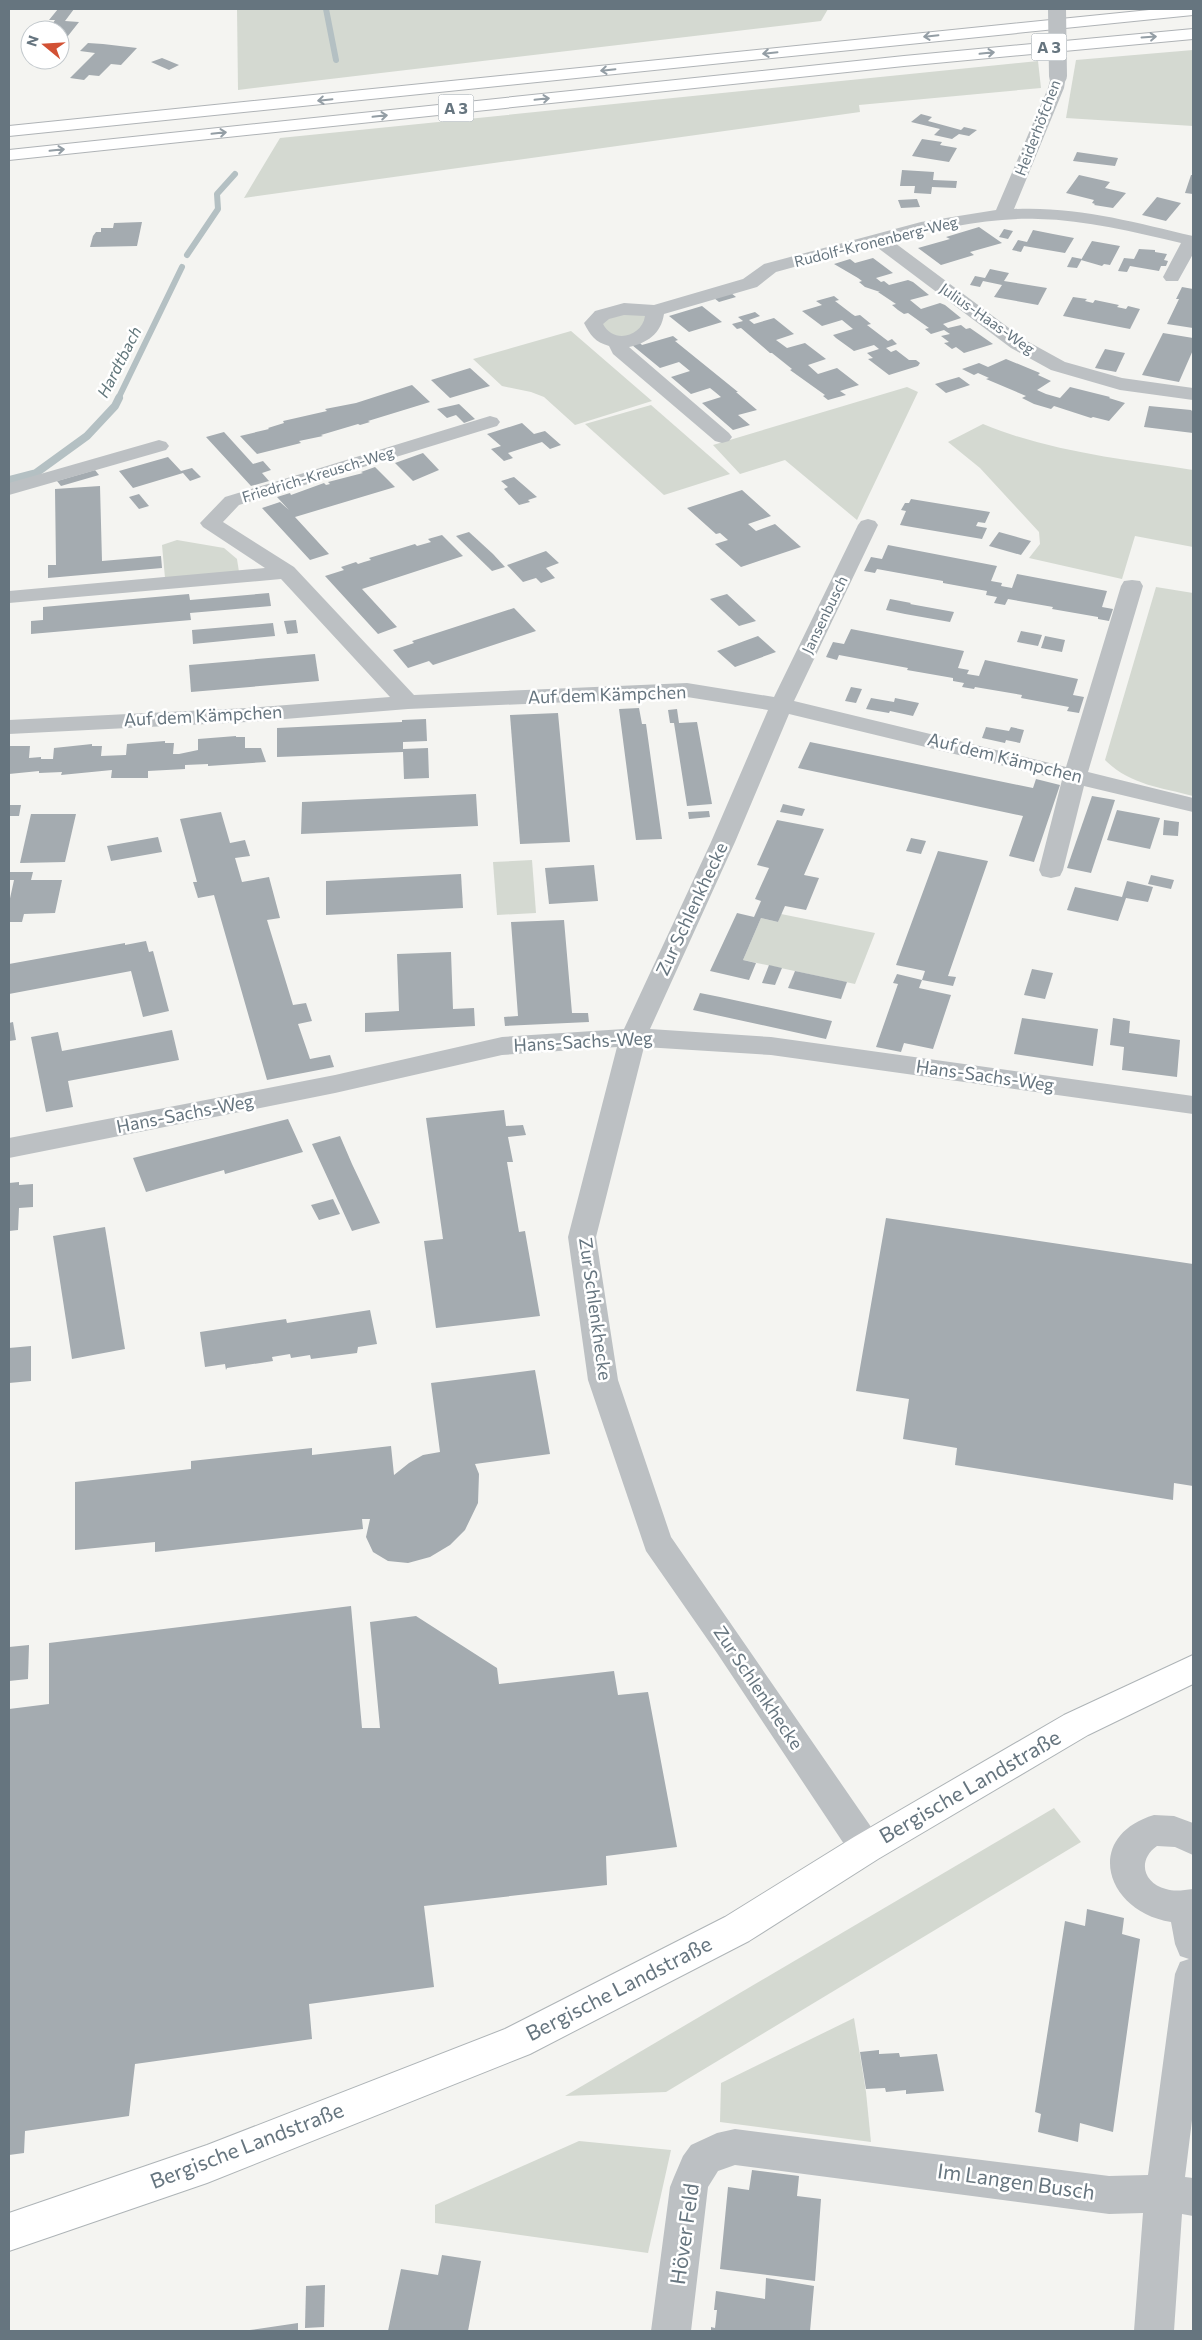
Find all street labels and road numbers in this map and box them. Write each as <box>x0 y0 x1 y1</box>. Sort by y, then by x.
road number: A 3 <box>1032 34 1066 61</box>
street label: Heiderhöfchen <box>1011 77 1064 178</box>
road number: A 3 <box>438 95 474 122</box>
street label: Rudolf-Kronenberg-Weg <box>792 212 959 270</box>
street label: Julius-Haas-Weg <box>937 279 1038 358</box>
street label: Friedrich-Kreusch-Weg <box>240 442 396 506</box>
street label: Jansenbusch <box>798 573 851 656</box>
street label: Auf dem Kämpchen <box>527 680 687 708</box>
street label: Auf dem Kämpchen <box>123 700 283 730</box>
street label: Auf dem Kämpchen <box>926 727 1085 787</box>
street label: Zur Schlenkhecke <box>651 839 732 979</box>
street label: Hans-Sachs-Weg <box>513 1026 653 1056</box>
street label: Hans-Sachs-Weg <box>915 1054 1056 1096</box>
street label: Hans-Sachs-Weg <box>114 1089 256 1137</box>
street label: Zur Schlenkhecke <box>575 1236 617 1382</box>
street label: Zur Schlenkhecke <box>709 1621 808 1753</box>
street label: Bergische Landstraße <box>874 1724 1064 1848</box>
street label: Bergische Landstraße <box>521 1930 715 2045</box>
street label: Bergische Landstraße <box>146 2096 347 2193</box>
street label: Im Langen Busch <box>936 2157 1097 2204</box>
street label: Höver Feld <box>664 2182 703 2286</box>

